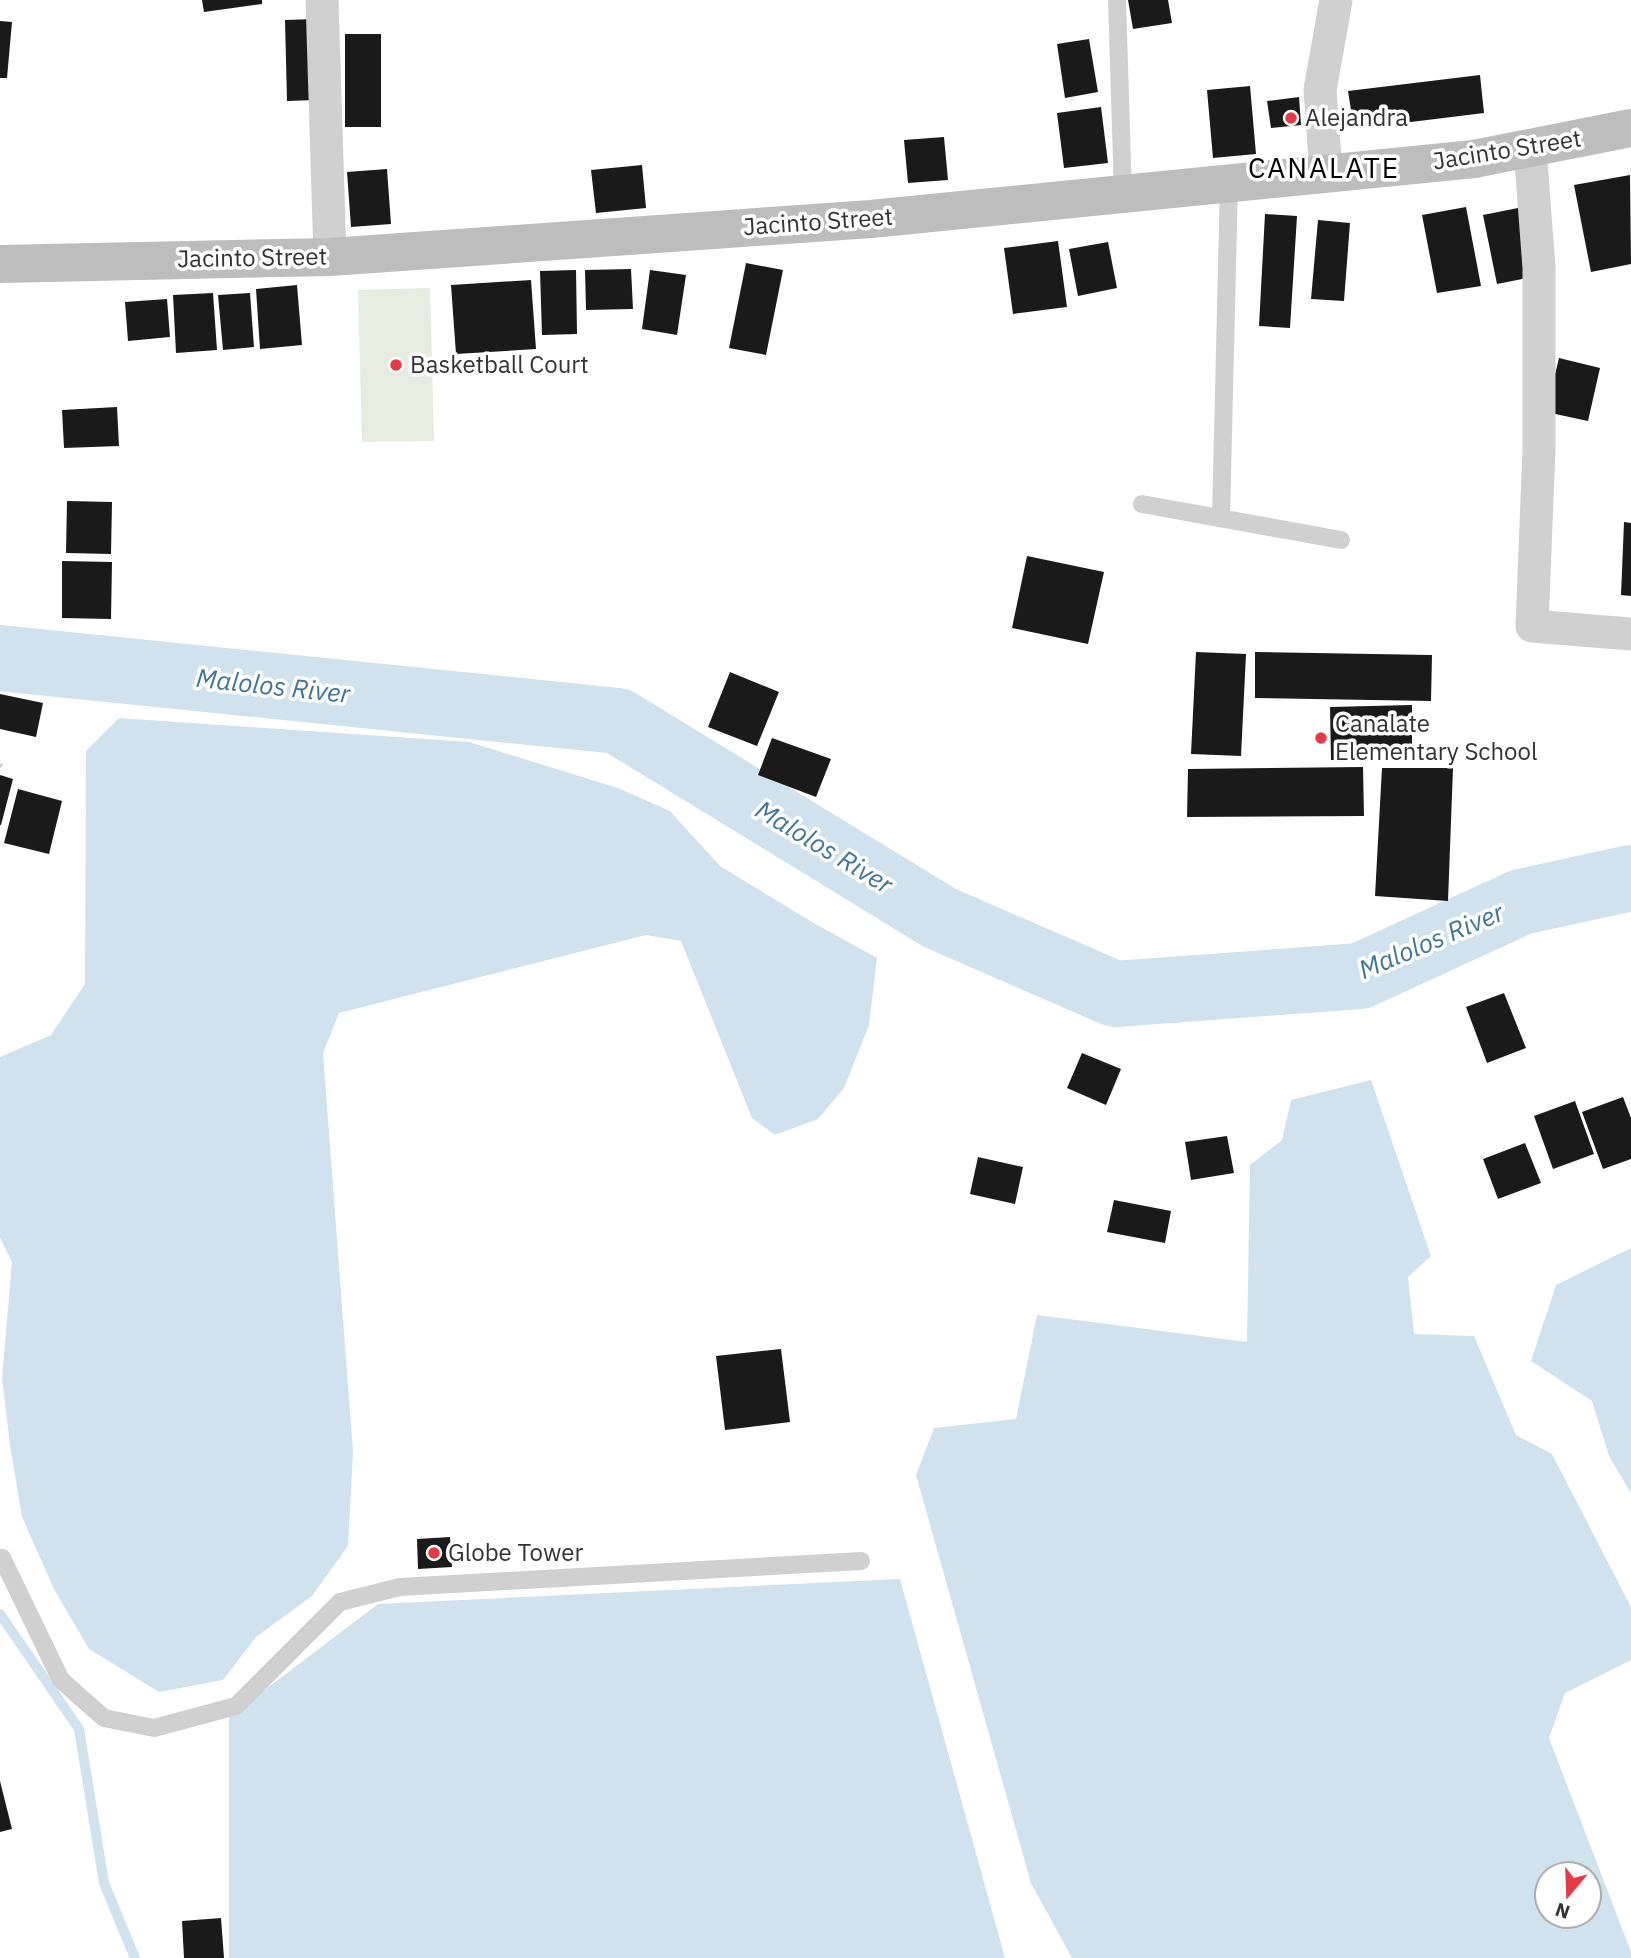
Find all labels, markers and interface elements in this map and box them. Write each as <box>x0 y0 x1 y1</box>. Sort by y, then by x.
place label: Alejandra <box>1305 101 1408 133</box>
marker: Alejandra <box>1283 110 1299 126</box>
street label: Jacinto Street <box>1430 121 1583 177</box>
district label: CANALATE <box>1248 149 1400 186</box>
street label: Jacinto Street <box>742 200 894 242</box>
street label: Jacinto Street <box>177 240 327 274</box>
place label: Basketball Court <box>410 348 589 380</box>
marker: Basketball Court <box>388 357 404 373</box>
water label: Malolos River <box>194 660 353 710</box>
place label: Canalate Elementary School <box>1335 707 1537 767</box>
marker: Canalate Elementary School <box>1313 730 1329 746</box>
water label: Malolos River <box>750 792 901 901</box>
water label: Malolos River <box>1353 894 1510 986</box>
place label: Globe Tower <box>448 1536 583 1568</box>
marker: Globe Tower <box>426 1545 442 1561</box>
north arrow <box>1533 1860 1603 1930</box>
text: N <box>1552 1897 1573 1925</box>

